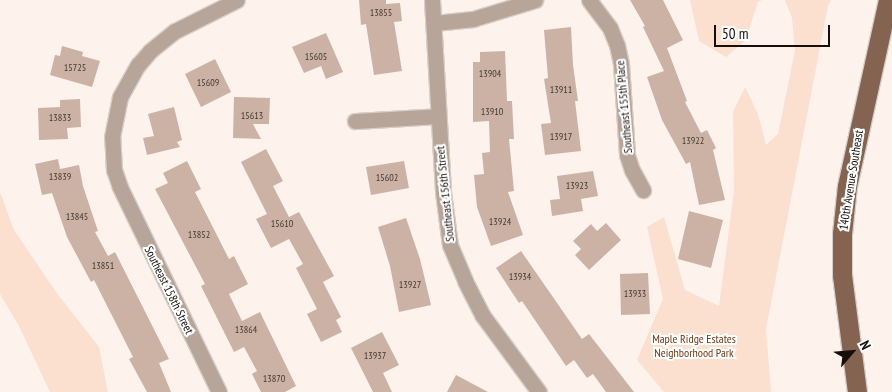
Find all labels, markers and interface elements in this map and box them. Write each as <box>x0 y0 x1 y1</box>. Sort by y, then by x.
house number: 13855 <box>370 7 392 19</box>
scale bar <box>717 15 833 47</box>
text: 50 m <box>722 24 748 43</box>
house number: 15605 <box>305 51 327 63</box>
street label: Southeast 155th Place <box>613 60 635 154</box>
house number: 15725 <box>64 62 86 74</box>
house number: 13904 <box>479 68 501 80</box>
house number: 15609 <box>197 77 219 89</box>
house number: 13911 <box>550 84 572 96</box>
house number: 13910 <box>481 106 503 118</box>
house number: 15613 <box>241 110 263 122</box>
house number: 13833 <box>49 112 71 124</box>
street label: 140th Avenue Southeast <box>836 129 866 231</box>
house number: 13917 <box>550 131 572 143</box>
house number: 13922 <box>682 135 704 147</box>
street label: Southeast 156th Street <box>433 146 457 242</box>
house number: 13839 <box>49 171 71 183</box>
house number: 15602 <box>376 172 398 184</box>
house number: 13923 <box>566 180 588 192</box>
house number: 13845 <box>66 211 88 223</box>
house number: 13924 <box>489 216 511 228</box>
house number: 15610 <box>271 218 293 230</box>
house number: 13852 <box>188 229 210 241</box>
street label: Southeast 158th Street <box>142 244 196 336</box>
house number: 13851 <box>92 260 114 272</box>
house number: 13934 <box>509 271 531 283</box>
house number: 13927 <box>399 279 421 291</box>
house number: 13933 <box>624 288 646 300</box>
house number: 13864 <box>235 324 257 336</box>
north arrow <box>827 327 877 377</box>
park label: Maple Ridge Estates Neighborhood Park <box>652 332 736 360</box>
text: N <box>856 338 875 353</box>
house number: 13937 <box>364 350 386 362</box>
house number: 13870 <box>263 373 285 385</box>

